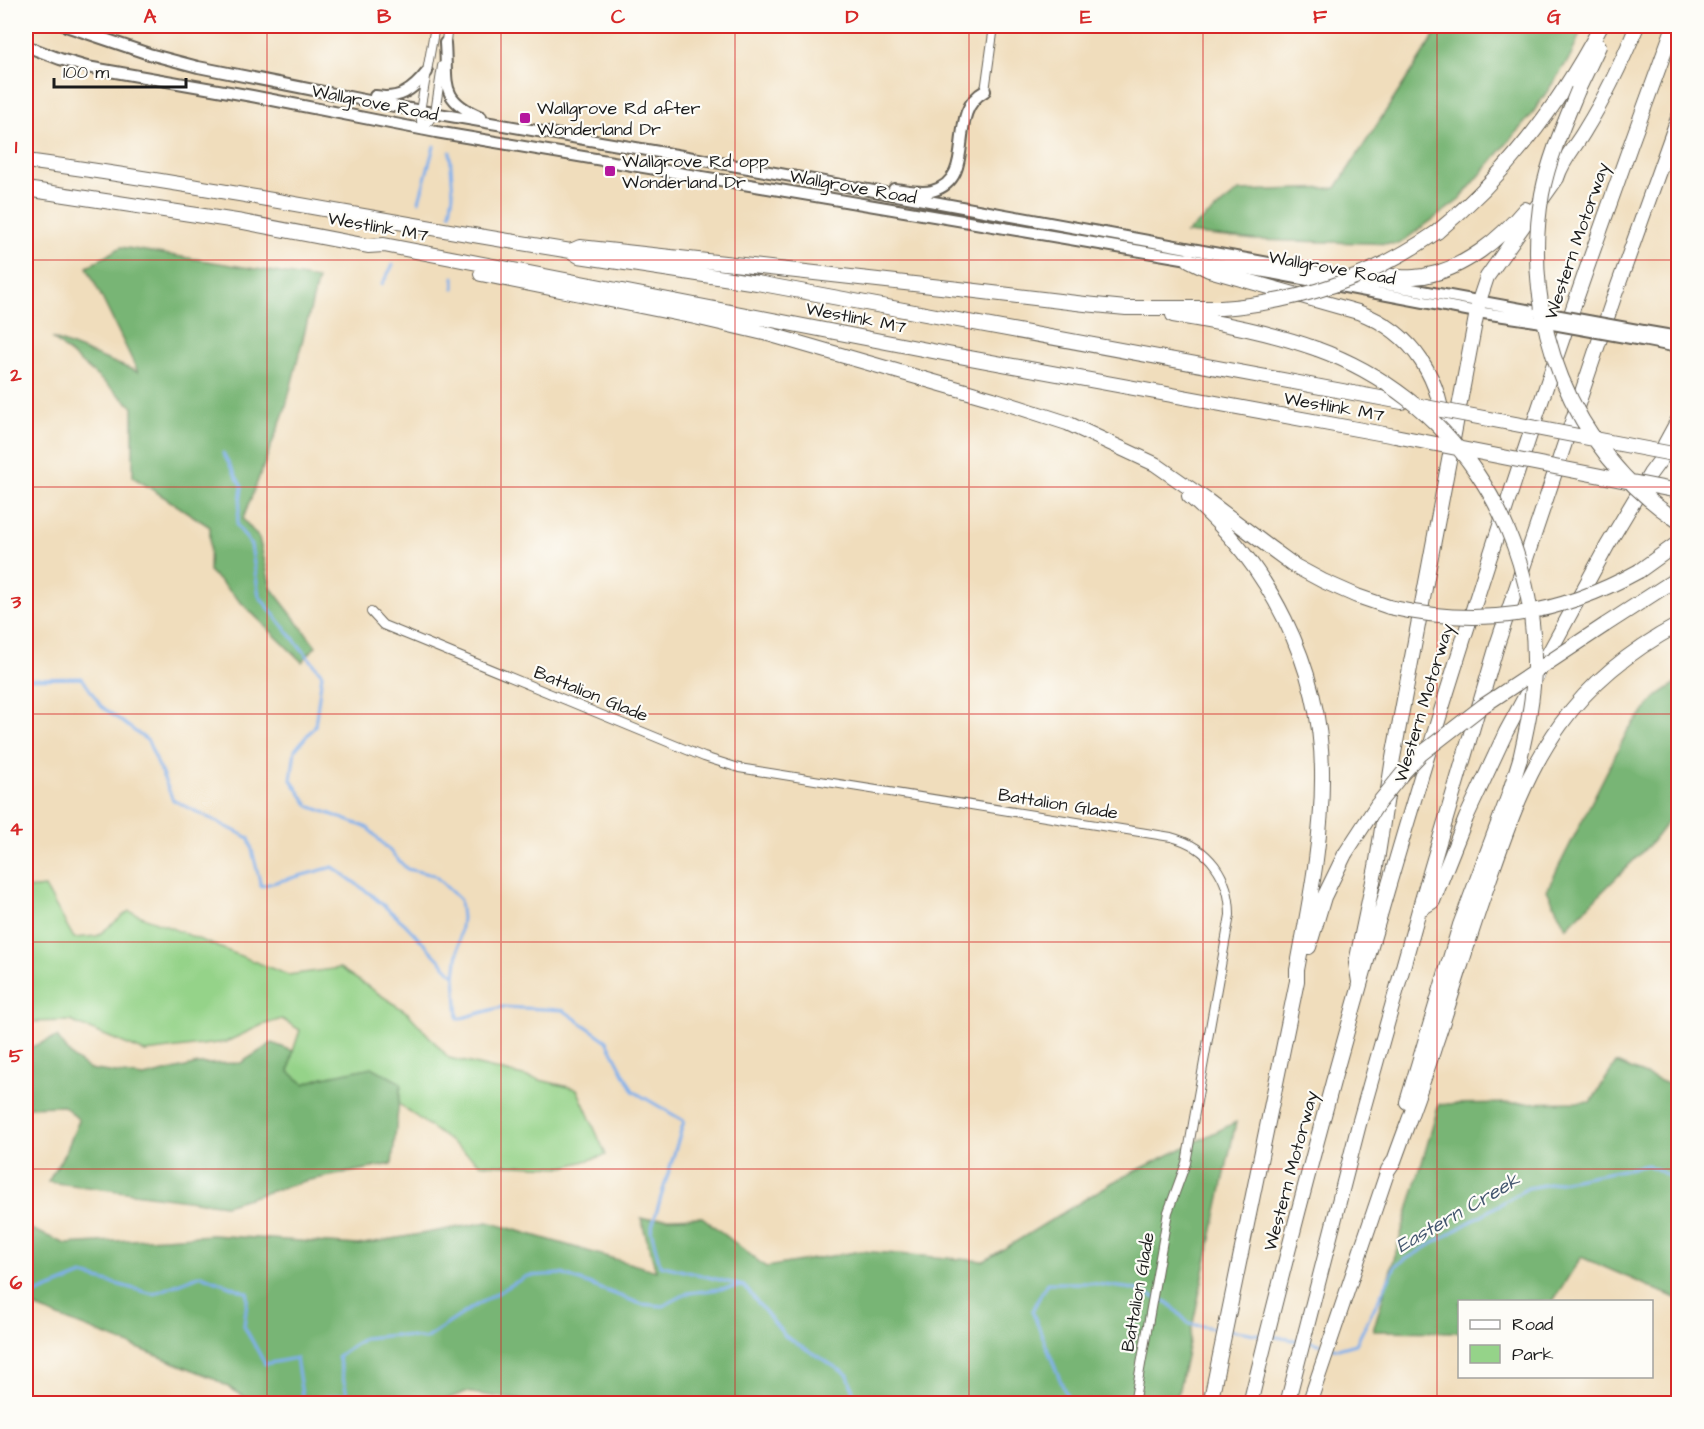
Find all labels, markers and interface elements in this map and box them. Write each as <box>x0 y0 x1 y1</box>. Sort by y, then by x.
text: A <box>144 3 157 31</box>
text: B <box>377 3 392 31</box>
text: C <box>611 3 626 31</box>
text: D <box>846 3 859 31</box>
text: E <box>1080 3 1092 31</box>
text: F <box>1313 3 1328 31</box>
text: G <box>1547 3 1561 31</box>
scale bar <box>54 51 186 89</box>
text: 100 m <box>63 60 109 85</box>
street label: Wallgrove Road <box>309 78 441 129</box>
place label: Wallgrove Rd after Wonderland Dr <box>537 96 700 142</box>
marker: Wallgrove Rd after Wonderland Dr <box>518 111 532 125</box>
text: 1 <box>15 133 18 161</box>
place label: Wallgrove Rd opp Wonderland Dr <box>622 149 769 195</box>
street label: Western Motorway <box>1538 159 1617 323</box>
marker: Wallgrove Rd opp Wonderland Dr <box>603 164 617 178</box>
street label: Wallgrove Road <box>787 164 919 211</box>
street label: Westlink M7 <box>326 206 430 248</box>
street label: Wallgrove Road <box>1266 245 1398 292</box>
street label: Westlink M7 <box>804 296 908 340</box>
text: 2 <box>9 361 22 389</box>
street label: Westlink M7 <box>1282 386 1386 428</box>
text: 3 <box>10 588 22 616</box>
street label: Western Motorway <box>1388 620 1461 786</box>
street label: Battalion Glade <box>530 660 652 728</box>
street label: Battalion Glade <box>996 782 1120 826</box>
text: 4 <box>9 815 23 843</box>
text: 5 <box>9 1042 24 1070</box>
street label: Western Motorway <box>1258 1088 1325 1254</box>
water label: Eastern Creek <box>1391 1166 1526 1260</box>
street label: Battalion Glade <box>1115 1230 1161 1354</box>
text: 6 <box>10 1269 23 1297</box>
legend <box>1458 1300 1653 1378</box>
text: Road <box>1512 1312 1553 1337</box>
text: Park <box>1512 1342 1554 1367</box>

